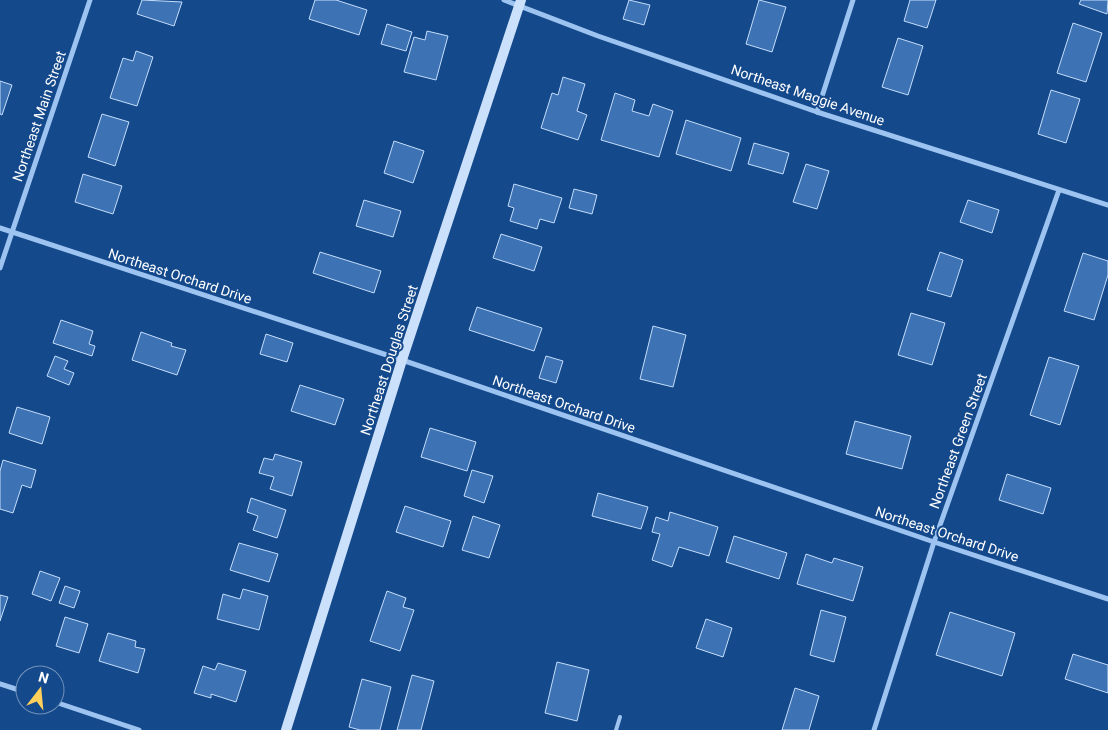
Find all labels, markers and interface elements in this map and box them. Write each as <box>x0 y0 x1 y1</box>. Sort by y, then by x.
street label: Northeast Main Street <box>9 48 69 183</box>
street label: Northeast Maggie Avenue <box>729 61 887 129</box>
street label: Northeast Orchard Drive <box>106 245 254 307</box>
street label: Northeast Douglas Street <box>357 282 421 437</box>
street label: Northeast Green Street <box>926 371 990 511</box>
street label: Northeast Orchard Drive <box>490 372 638 436</box>
street label: Northeast Orchard Drive <box>873 503 1021 565</box>
north arrow <box>15 665 65 715</box>
text: N <box>37 668 51 687</box>

